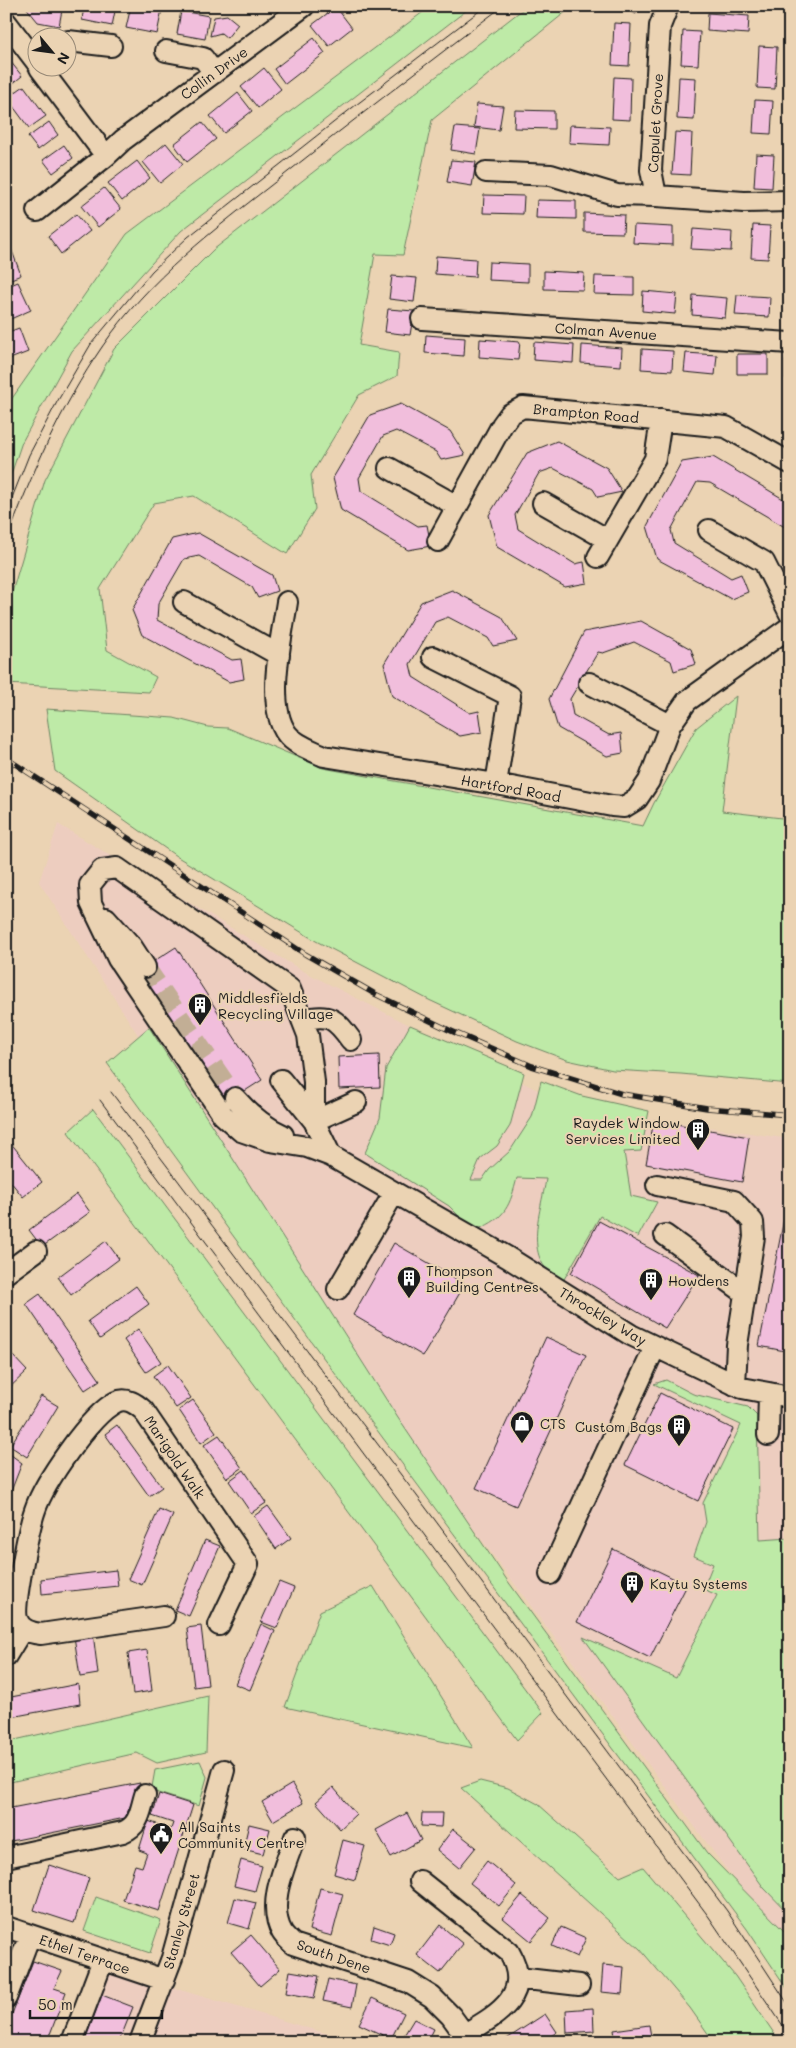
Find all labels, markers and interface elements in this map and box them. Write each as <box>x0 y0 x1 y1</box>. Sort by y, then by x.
north arrow <box>28 28 78 78</box>
street label: Collin Drive <box>177 42 251 104</box>
text: N <box>53 49 75 68</box>
street label: Capulet Grove <box>643 73 667 173</box>
street label: Colman Avenue <box>554 318 658 344</box>
street label: Brampton Road <box>532 399 640 427</box>
street label: Hartford Road <box>460 770 562 806</box>
place label: Middlesfields Recycling Village <box>218 988 333 1023</box>
building icon: Middlesfields Recycling Village <box>187 992 213 1026</box>
place label: Raydek Window Services Limited <box>566 1113 680 1148</box>
building icon: Raydek Window Services Limited <box>685 1117 711 1151</box>
place label: Thompson Building Centres <box>426 1261 539 1296</box>
building icon: Thompson Building Centres <box>396 1265 422 1299</box>
building icon: Howdens <box>638 1267 664 1301</box>
place label: Howdens <box>668 1271 729 1290</box>
street label: Throckley Way <box>556 1282 650 1350</box>
shop icon: CTS <box>509 1410 535 1444</box>
street label: Marigold Walk <box>140 1412 210 1502</box>
building icon: Custom Bags <box>666 1413 692 1447</box>
place label: CTS <box>540 1414 566 1433</box>
place label: Custom Bags <box>575 1417 662 1436</box>
building icon: Kaytu Systems <box>619 1570 645 1604</box>
place label: Kaytu Systems <box>650 1574 748 1593</box>
place label: All Saints Community Centre <box>178 1817 305 1852</box>
public building icon: All Saints Community Centre <box>148 1821 174 1855</box>
street label: Stanley Street <box>158 1871 204 1971</box>
street label: Ethel Terrace <box>37 1930 133 1978</box>
street label: South Dene <box>294 1934 374 1978</box>
scale bar <box>30 1988 162 2020</box>
text: 50 m <box>38 1994 73 2014</box>

